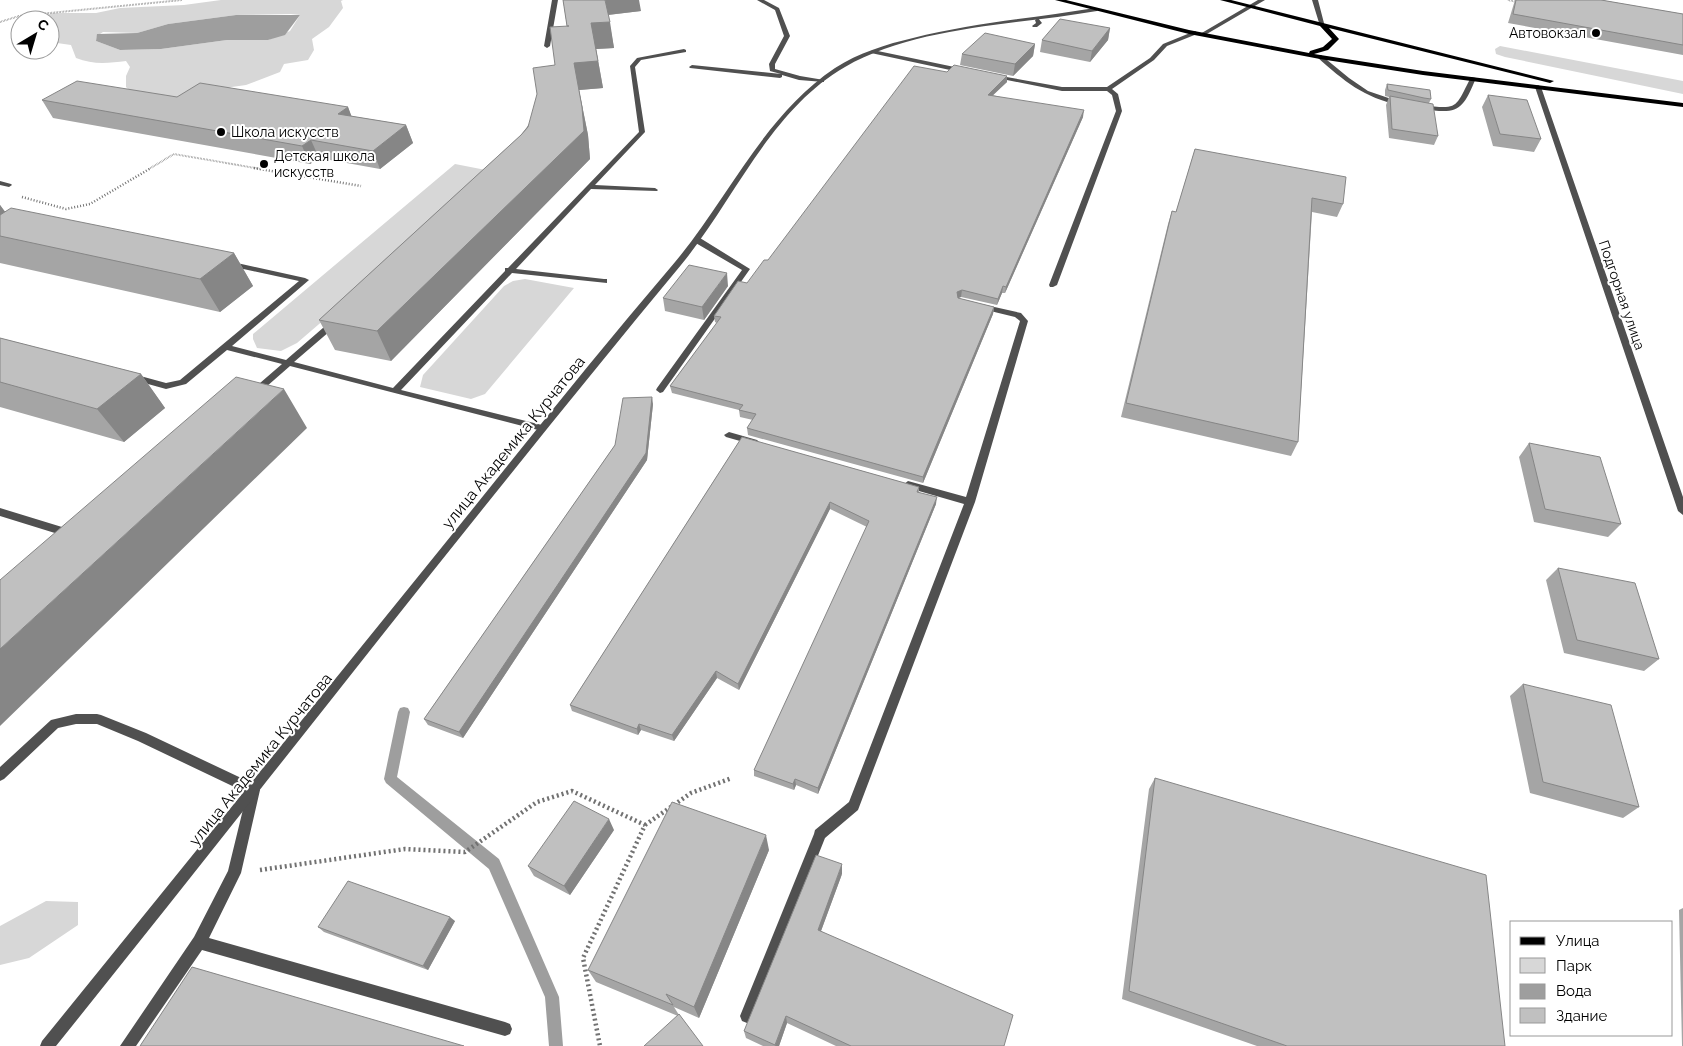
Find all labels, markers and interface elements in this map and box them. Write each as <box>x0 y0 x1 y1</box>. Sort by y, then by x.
north arrow <box>10 10 60 60</box>
text: С <box>34 15 52 34</box>
place label: Автовокзал <box>1509 25 1586 41</box>
marker: Автовокзал <box>1590 27 1602 39</box>
place label: Школа искусств <box>231 124 339 140</box>
marker: Школа искусств <box>215 126 227 138</box>
place label: Детская школа искусств <box>274 148 375 180</box>
marker: Детская школа искусств <box>258 158 270 170</box>
street label: Подгорная улица <box>1596 238 1648 352</box>
street label: улица Академика Курчатова <box>438 352 589 532</box>
street label: улица Академика Курчатова <box>185 669 336 849</box>
legend <box>1510 921 1673 1036</box>
text: Улица <box>1556 932 1600 950</box>
text: Парк <box>1556 957 1592 975</box>
text: Вода <box>1556 982 1592 1000</box>
text: Здание <box>1556 1007 1608 1025</box>

